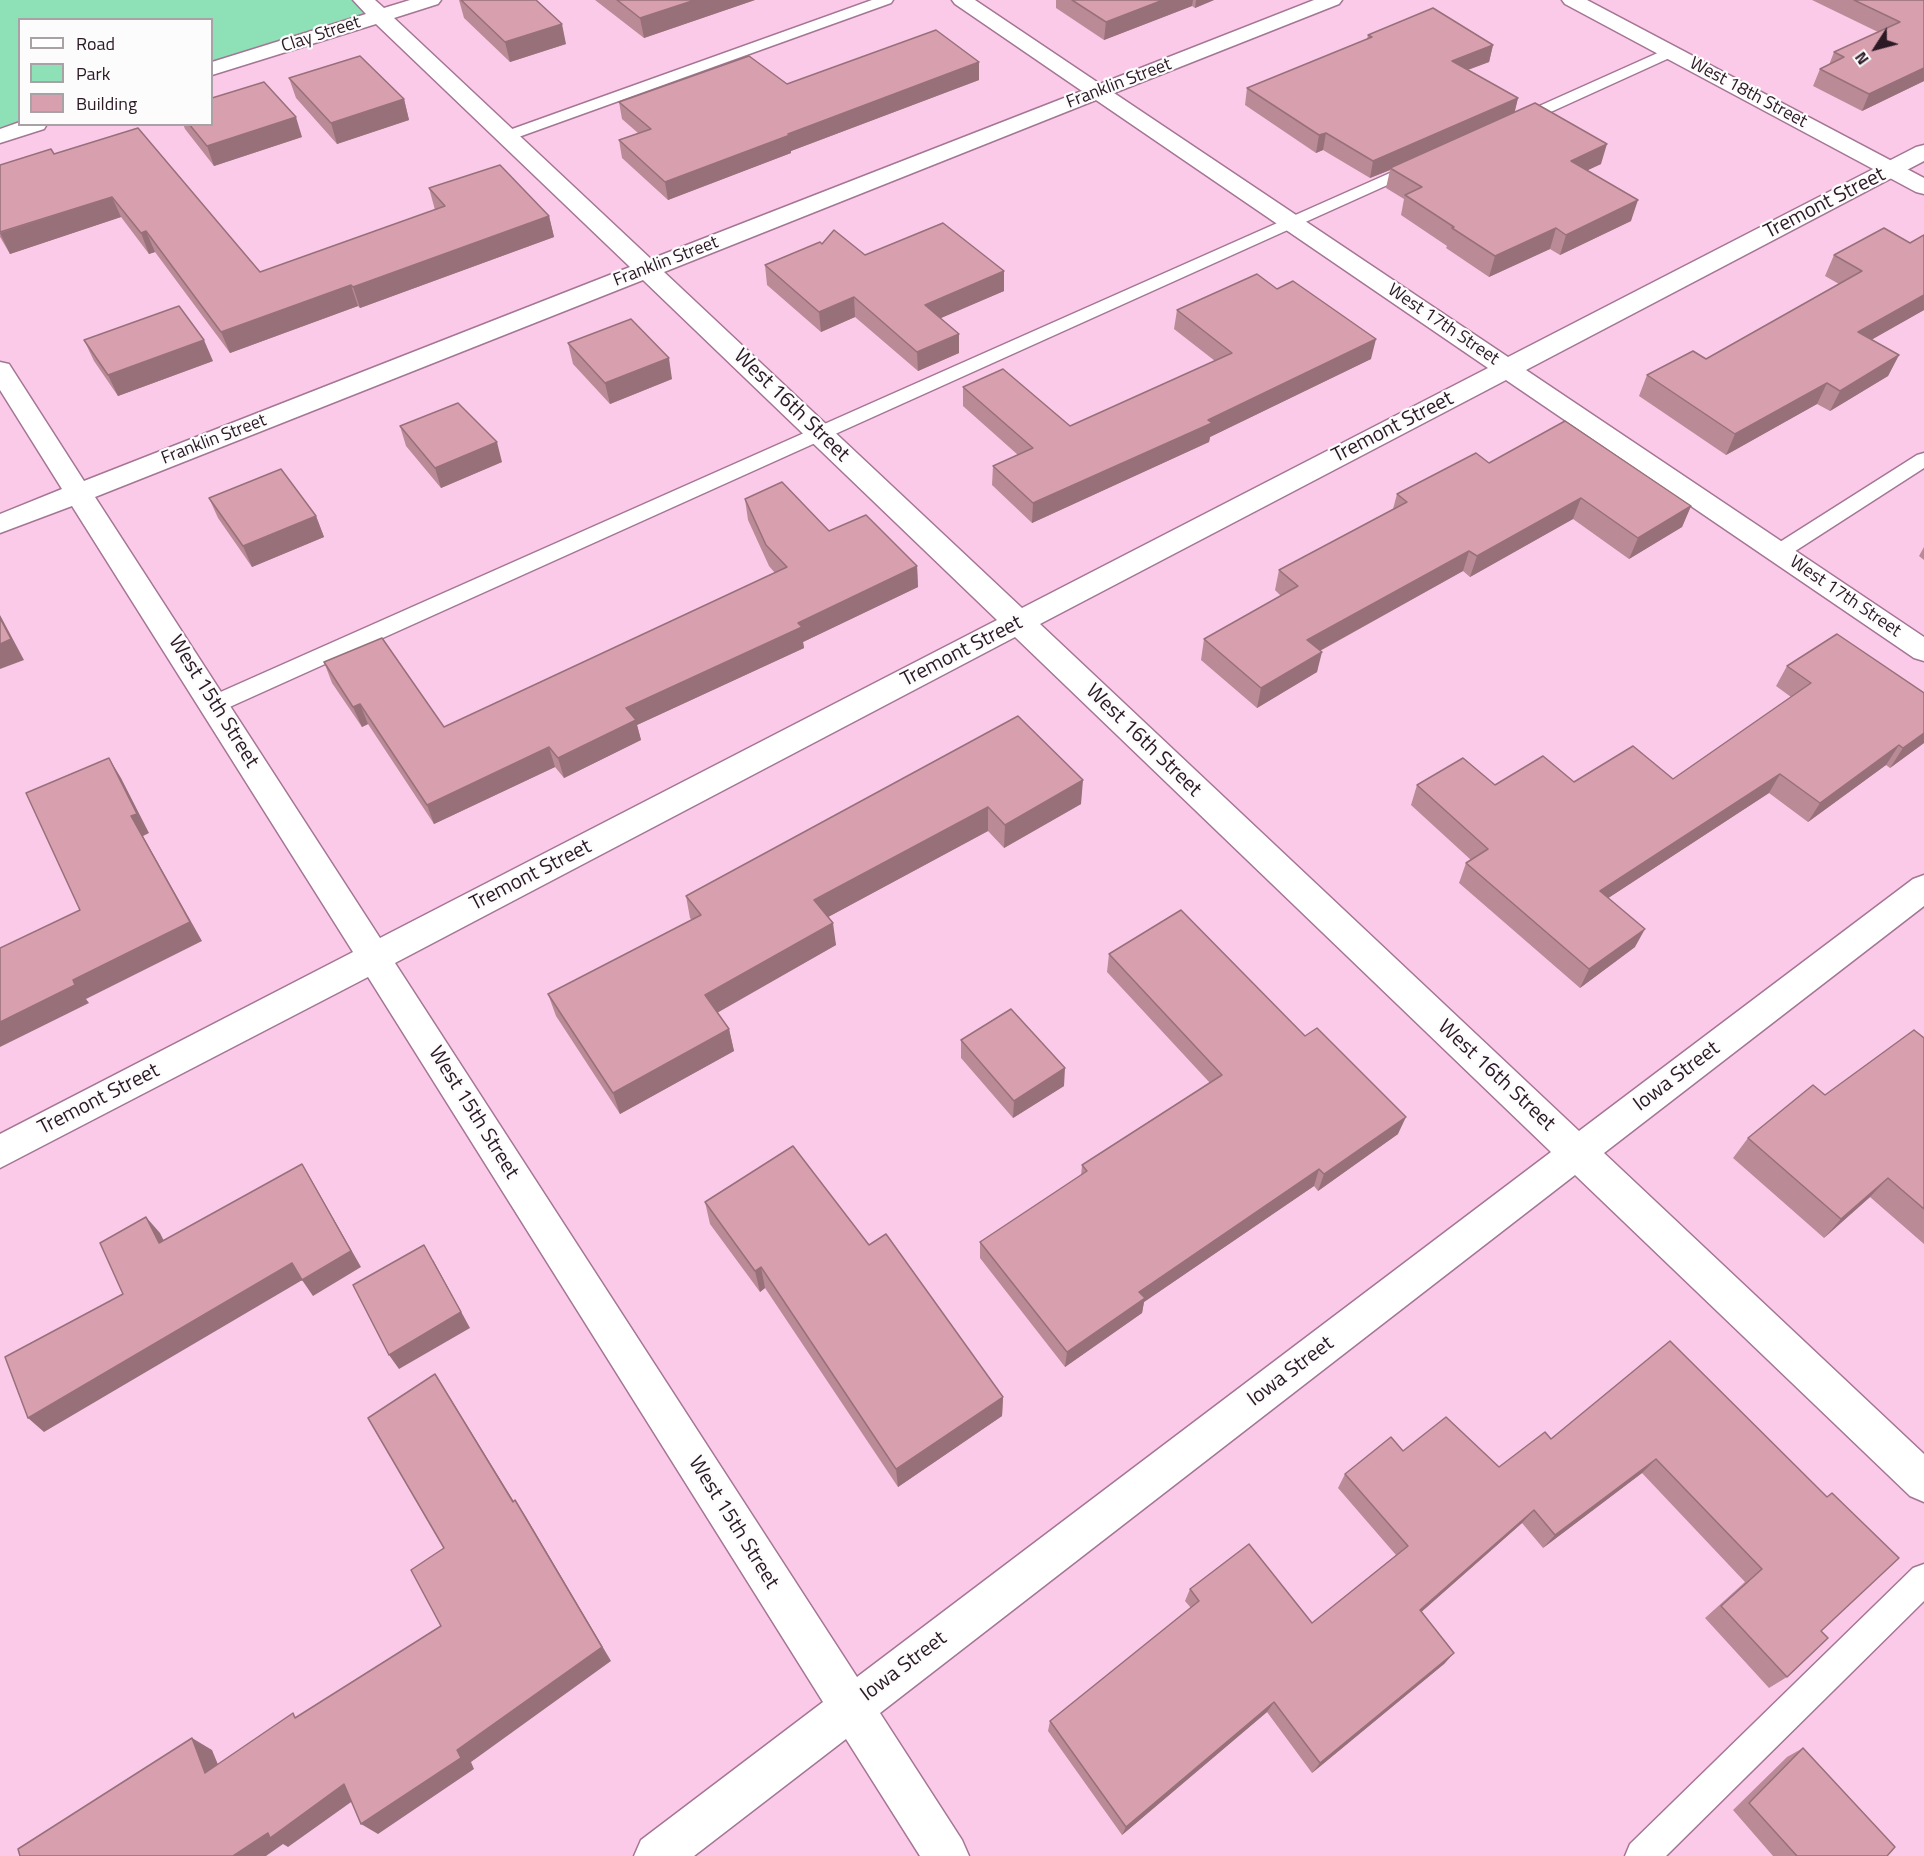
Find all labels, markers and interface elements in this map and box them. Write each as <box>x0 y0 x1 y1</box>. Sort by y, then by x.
street label: Clay Street <box>279 12 363 58</box>
legend <box>18 18 213 126</box>
north arrow <box>1846 18 1906 78</box>
text: Road <box>76 30 115 57</box>
text: N <box>1848 47 1874 70</box>
street label: West 18th Street <box>1686 53 1810 133</box>
street label: Franklin Street <box>1063 54 1175 114</box>
text: Park <box>76 60 110 87</box>
text: Building <box>76 90 137 117</box>
street label: Tremont Street <box>1760 163 1890 245</box>
street label: Franklin Street <box>610 232 722 292</box>
street label: West 17th Street <box>1383 280 1503 370</box>
street label: West 16th Street <box>728 344 854 468</box>
street label: Tremont Street <box>1328 387 1458 469</box>
street label: Franklin Street <box>158 410 270 470</box>
street label: West 17th Street <box>1785 552 1905 642</box>
street label: Tremont Street <box>897 611 1027 693</box>
street label: West 15th Street <box>162 631 264 773</box>
street label: West 16th Street <box>1080 679 1206 803</box>
street label: Tremont Street <box>466 835 596 917</box>
street label: West 16th Street <box>1432 1015 1560 1137</box>
street label: Iowa Street <box>1629 1036 1725 1118</box>
street label: West 15th Street <box>422 1042 524 1184</box>
street label: Tremont Street <box>34 1059 164 1141</box>
street label: Iowa Street <box>1243 1331 1339 1413</box>
street label: West 15th Street <box>682 1452 784 1594</box>
street label: Iowa Street <box>856 1626 952 1708</box>

